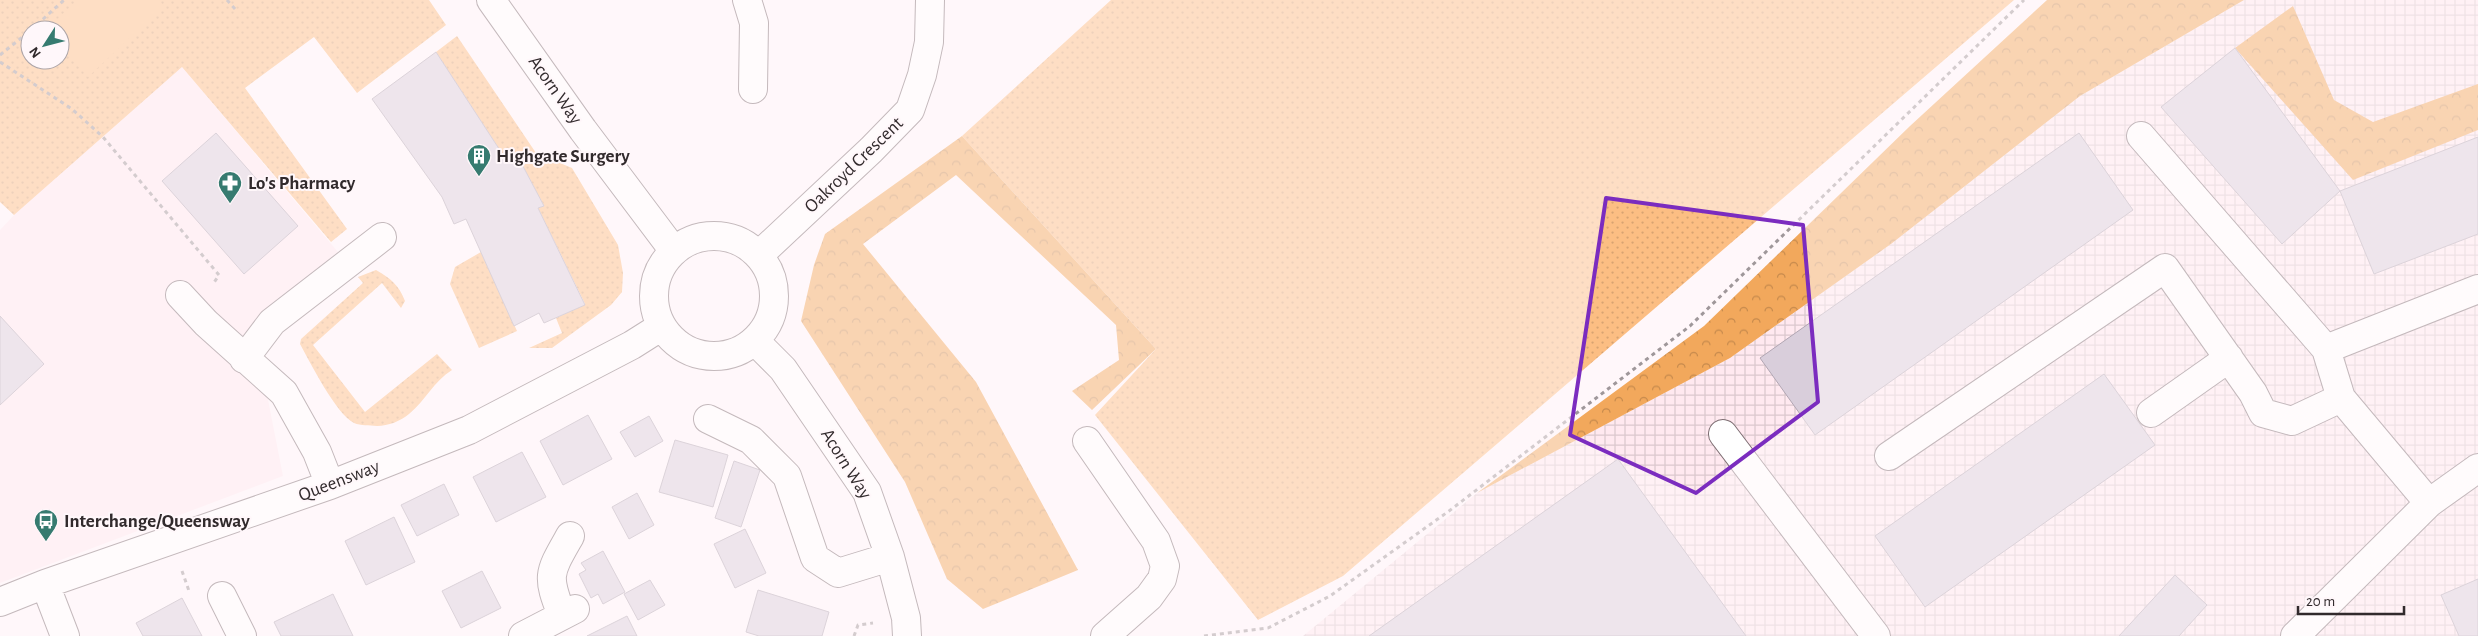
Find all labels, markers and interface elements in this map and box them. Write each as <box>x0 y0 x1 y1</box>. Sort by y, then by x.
north arrow <box>20 20 70 70</box>
text: N <box>27 44 44 60</box>
street label: Acorn Way <box>525 52 585 128</box>
street label: Oakroyd Crescent <box>801 113 907 217</box>
building icon: Highgate Surgery <box>466 143 492 177</box>
place label: Highgate Surgery <box>496 147 630 166</box>
pharmacy icon: Lo's Pharmacy <box>217 170 243 204</box>
place label: Lo's Pharmacy <box>248 174 356 193</box>
street label: Acorn Way <box>817 426 875 502</box>
street label: Queensway <box>296 457 382 505</box>
bus stop icon: Interchange/Queensway <box>33 508 59 542</box>
place label: Interchange/Queensway <box>64 512 250 531</box>
scale bar <box>2298 584 2404 616</box>
text: 20 m <box>2306 594 2335 609</box>

